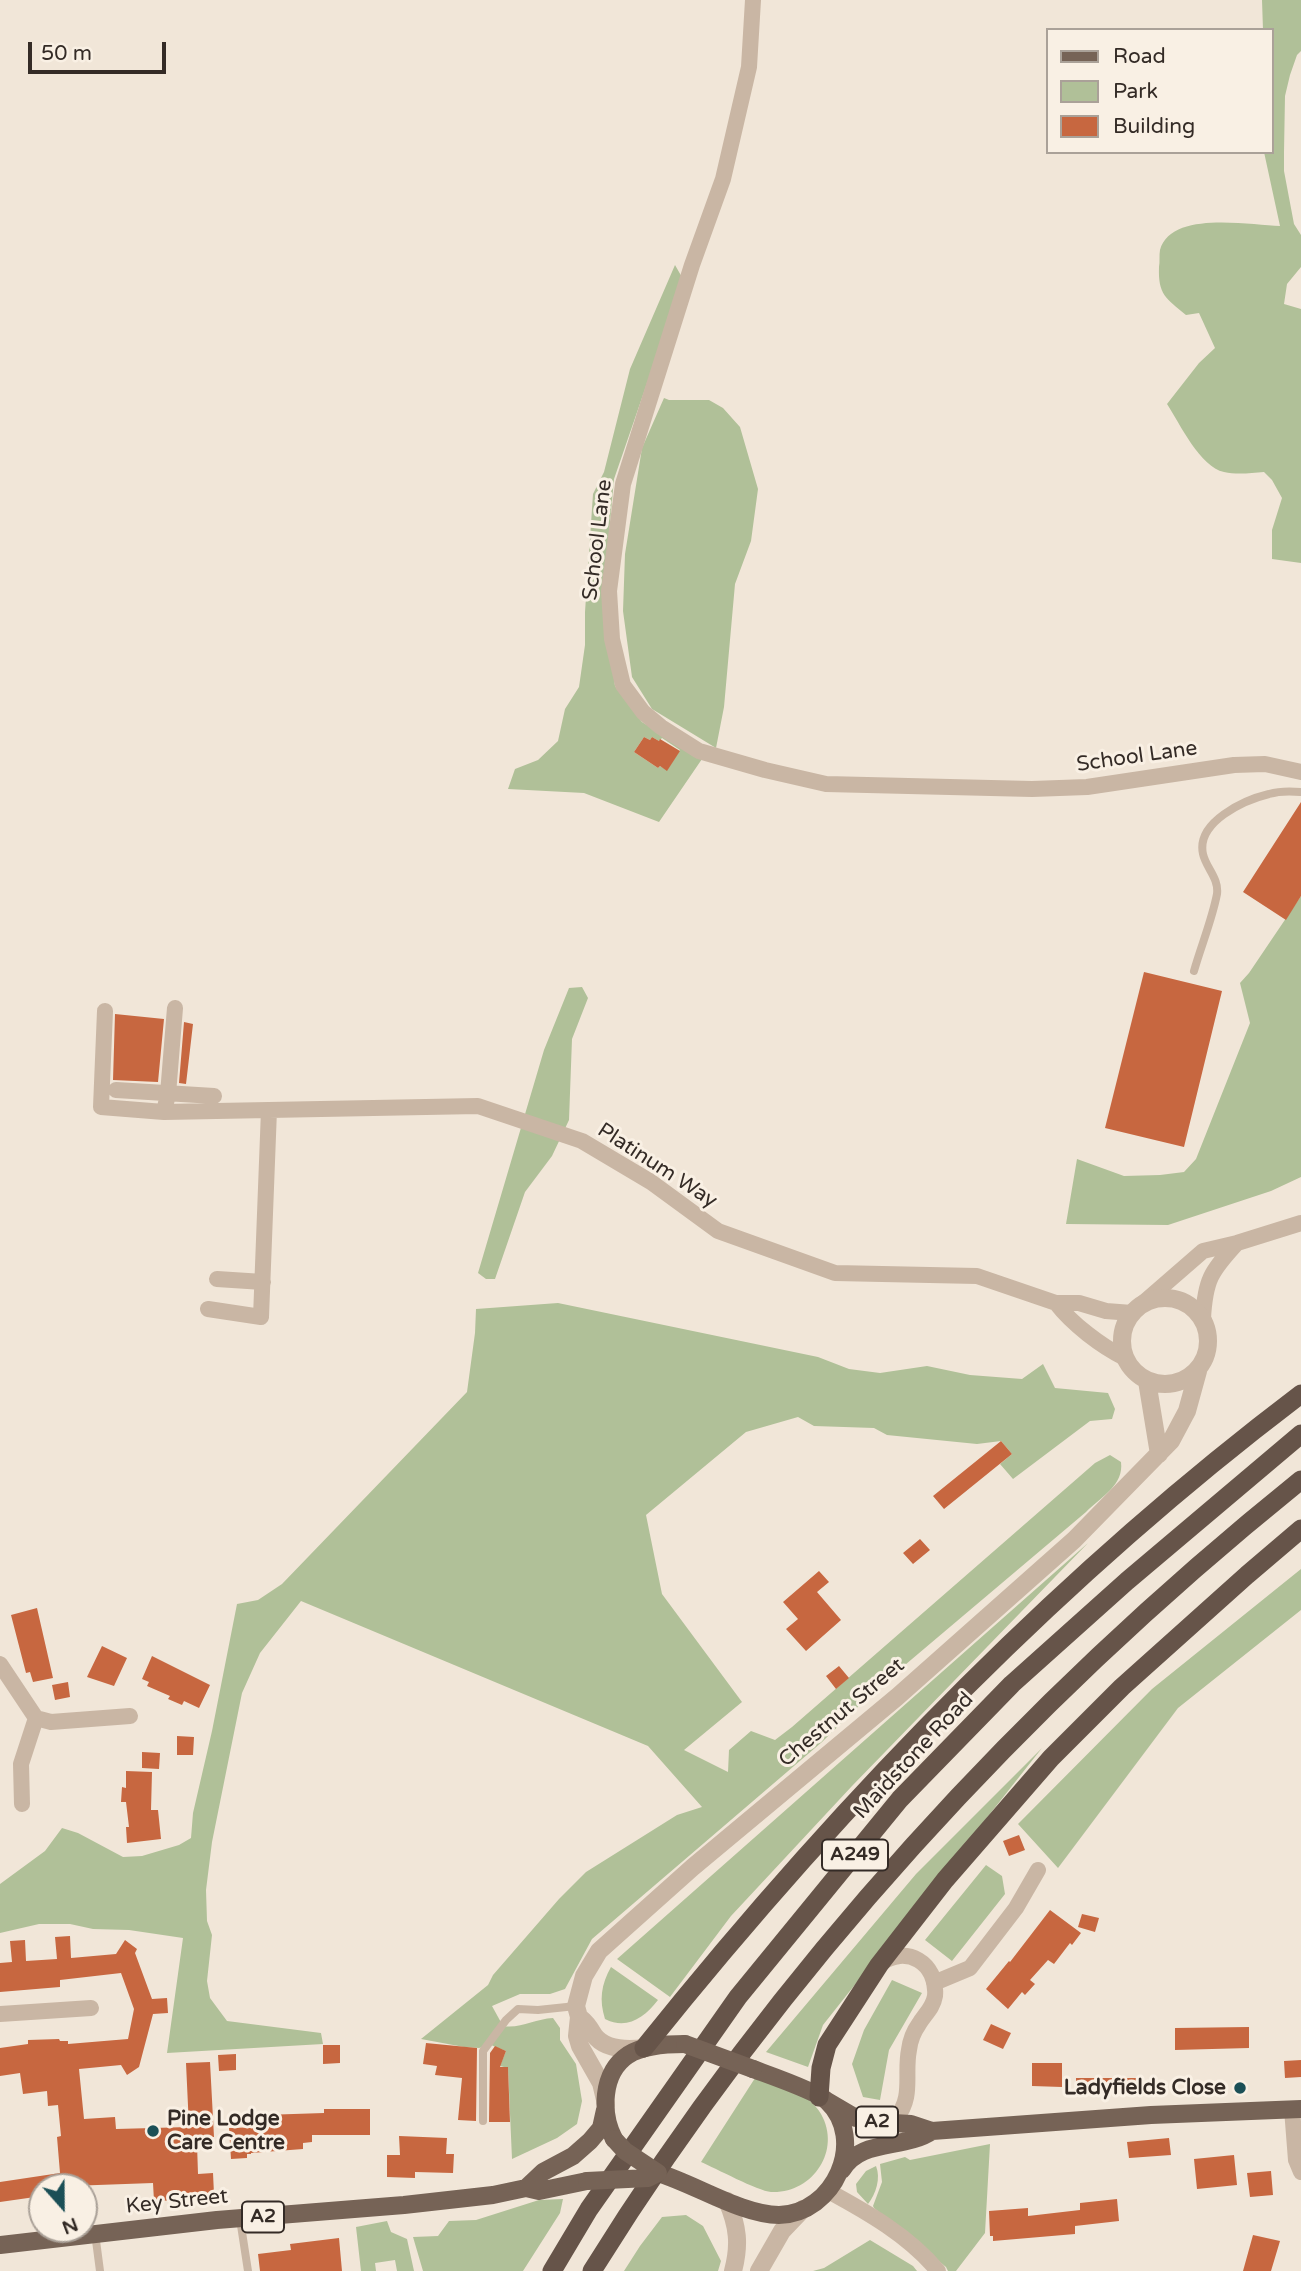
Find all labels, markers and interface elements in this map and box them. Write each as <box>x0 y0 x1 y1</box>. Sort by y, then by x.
scale bar <box>32 28 170 72</box>
legend <box>1046 28 1273 154</box>
text: 50 m <box>41 41 92 66</box>
text: Road <box>1113 44 1166 69</box>
text: Park <box>1113 79 1158 104</box>
text: Building <box>1113 114 1195 139</box>
street label: School Lane <box>578 478 618 602</box>
street label: School Lane <box>1075 736 1199 778</box>
street label: Platinum Way <box>592 1118 722 1214</box>
street label: Chestnut Street <box>774 1653 910 1773</box>
street label: Maidstone Road <box>849 1687 979 1825</box>
road number: A249 <box>822 1840 888 1870</box>
place label: Ladyfields Close <box>1064 2075 1226 2101</box>
marker: Ladyfields Close <box>1232 2080 1248 2096</box>
place label: Pine Lodge Care Centre <box>167 2106 285 2156</box>
road number: A2 <box>856 2106 898 2138</box>
marker: Pine Lodge Care Centre <box>145 2123 161 2139</box>
north arrow <box>28 2173 98 2243</box>
street label: Key Street <box>125 2184 229 2220</box>
road number: A2 <box>242 2202 284 2232</box>
text: N <box>59 2213 81 2239</box>

